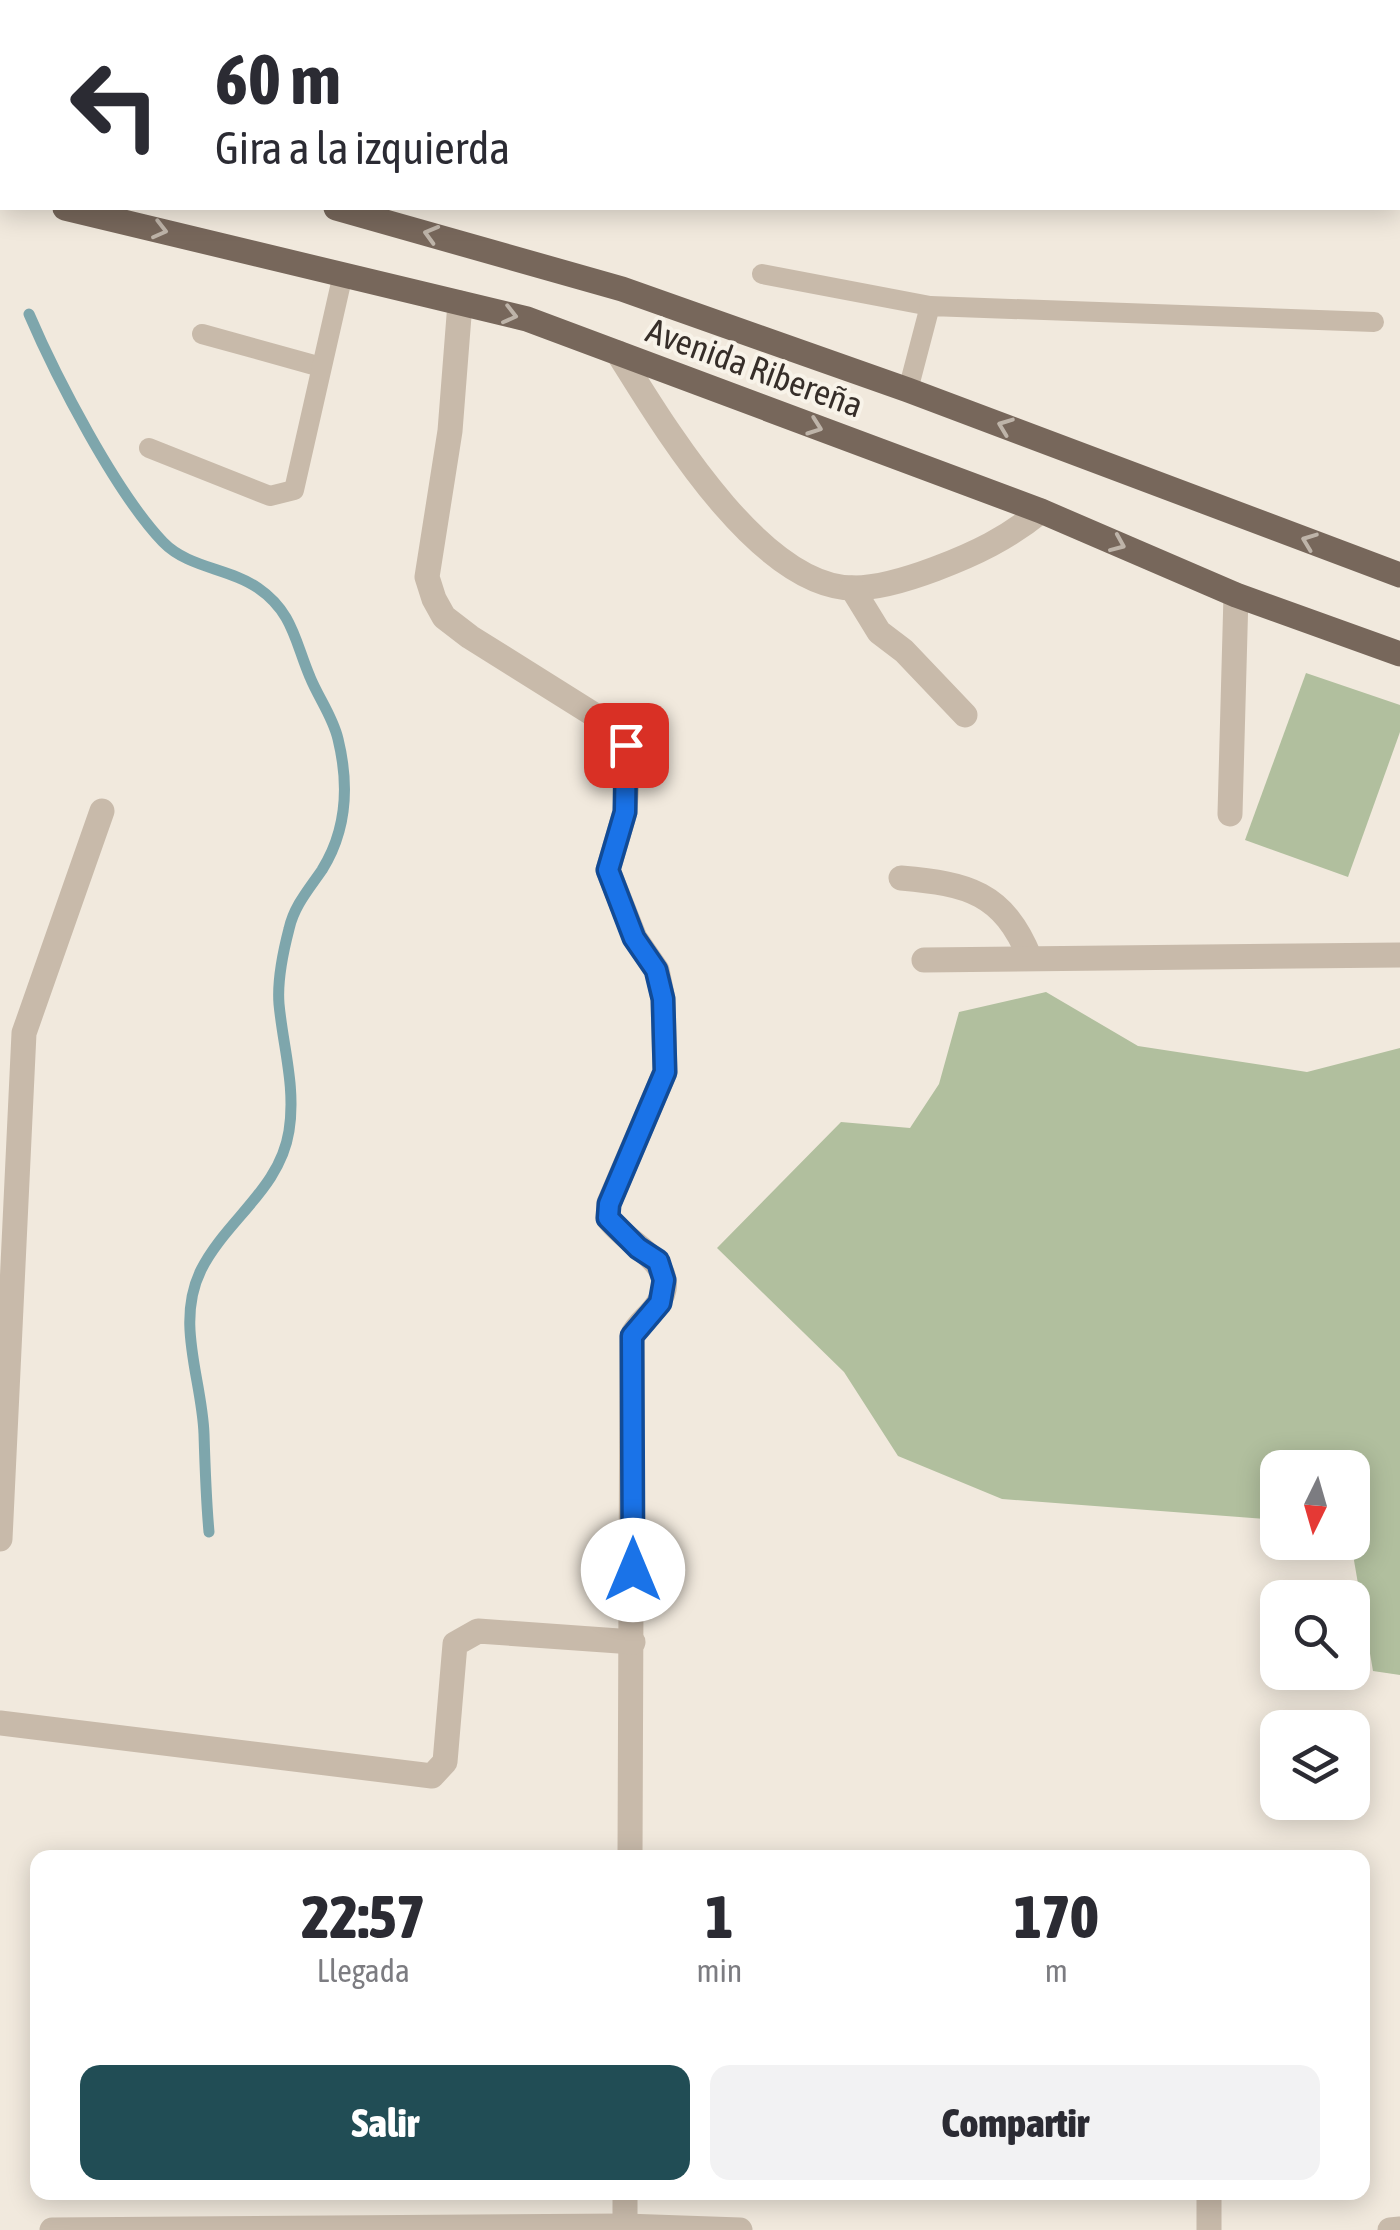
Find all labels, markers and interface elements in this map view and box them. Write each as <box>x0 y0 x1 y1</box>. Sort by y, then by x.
text: 60 m <box>215 39 341 119</box>
icon: left <box>50 40 180 170</box>
text: Gira a la izquierda <box>215 122 510 174</box>
one-way arrow <box>151 219 168 240</box>
one-way arrow <box>423 225 440 246</box>
one-way arrow <box>501 303 518 324</box>
street label: Avenida Ribereña <box>641 309 869 425</box>
one-way arrow <box>806 415 823 435</box>
one-way arrow <box>997 417 1014 438</box>
one-way arrow <box>1108 532 1126 552</box>
one-way arrow <box>1301 532 1318 552</box>
pin <box>584 703 669 788</box>
icon: arrive <box>599 718 654 773</box>
north arrow <box>1260 1450 1370 1560</box>
map controls <box>1260 1450 1370 1820</box>
position arrow <box>581 1518 685 1622</box>
button: search <box>1260 1580 1370 1690</box>
button: layers <box>1260 1710 1370 1820</box>
text: 22:57 <box>301 1882 425 1951</box>
text: 1 <box>705 1882 734 1951</box>
text: 170 <box>1014 1882 1098 1951</box>
text: Llegada <box>317 1952 410 1989</box>
text: min <box>696 1952 742 1989</box>
text: m <box>1045 1952 1068 1989</box>
button: Salir <box>80 2065 690 2180</box>
button: Compartir <box>710 2065 1320 2180</box>

